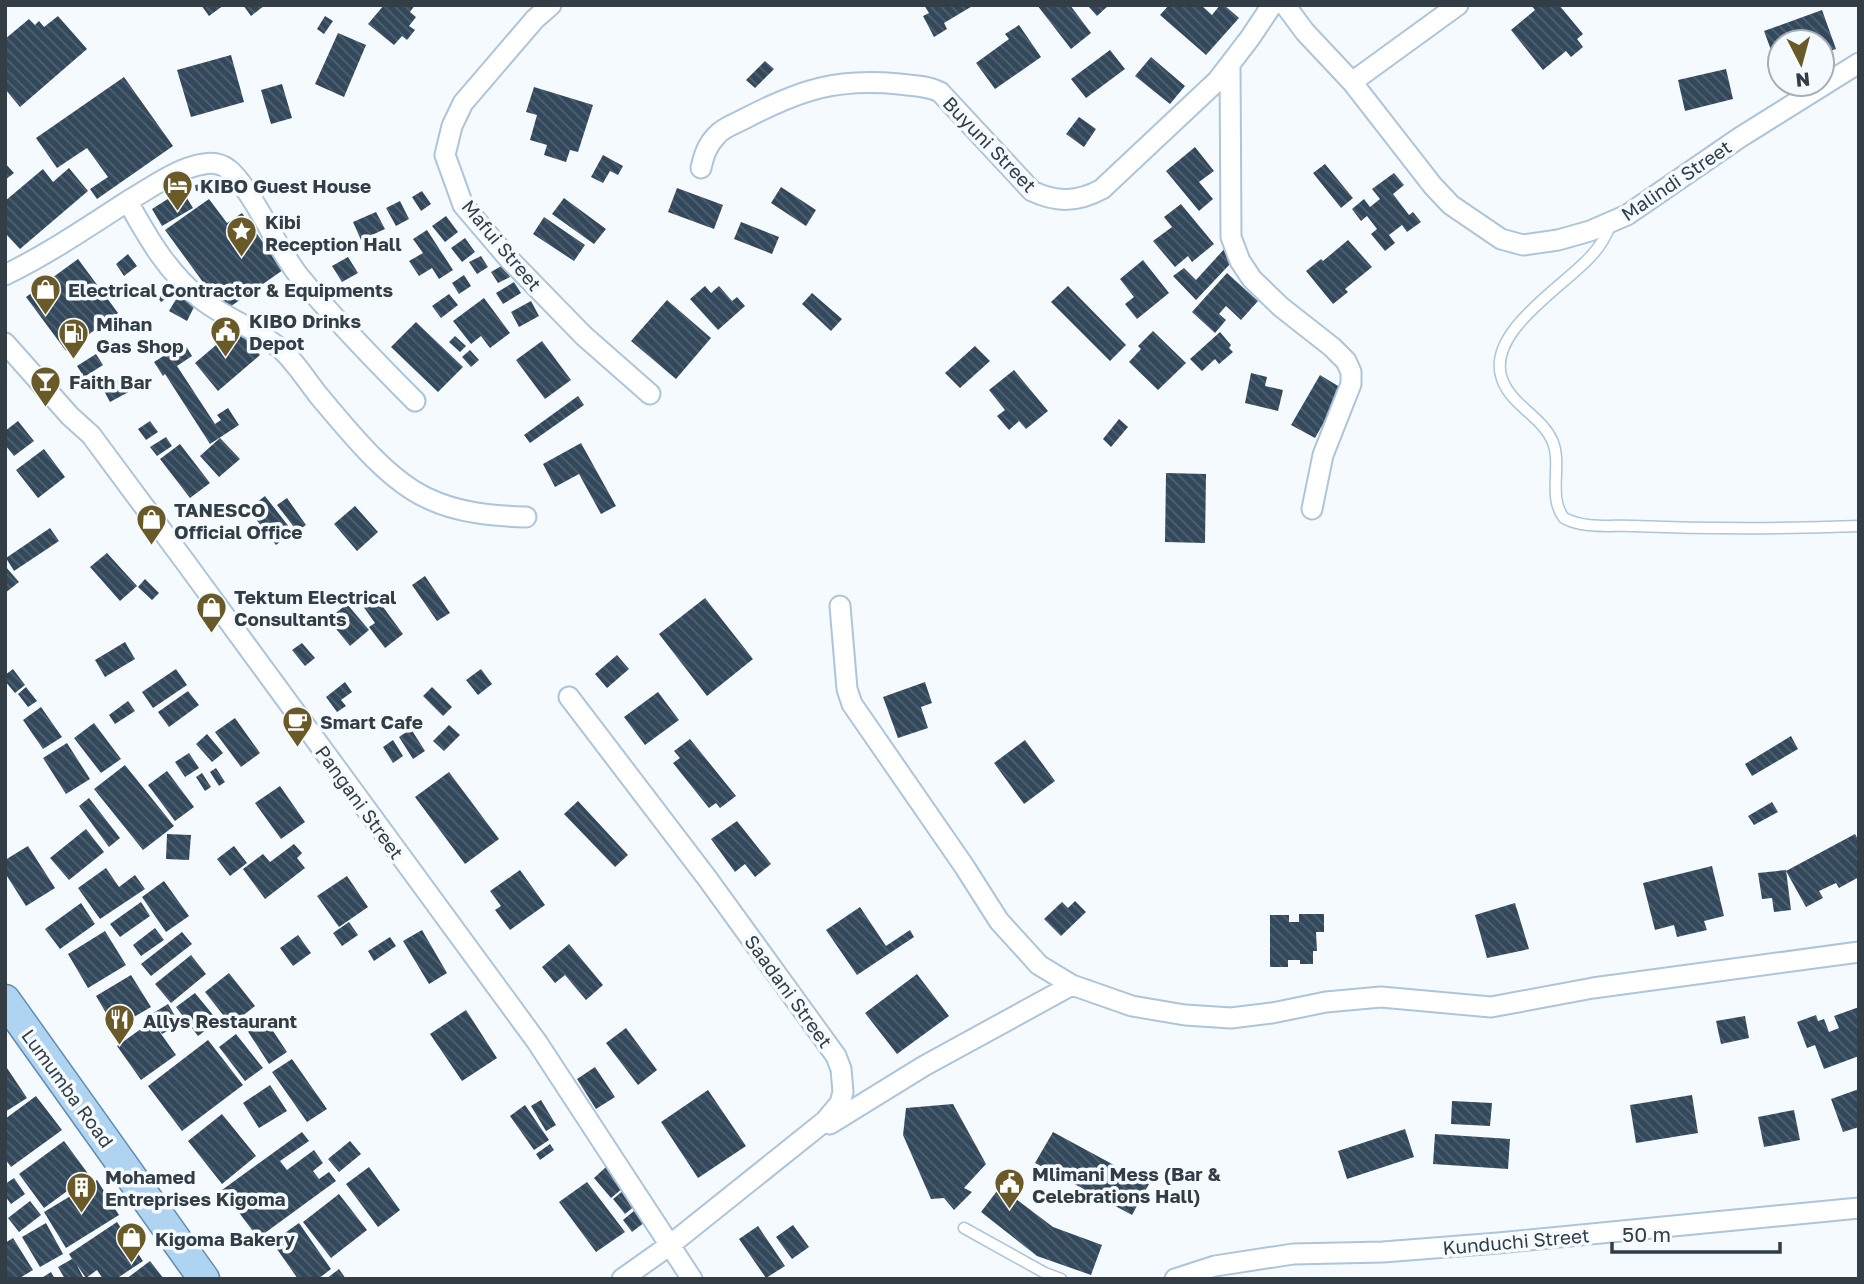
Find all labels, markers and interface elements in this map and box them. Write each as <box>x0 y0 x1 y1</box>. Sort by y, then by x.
north arrow <box>1766 28 1836 98</box>
text: N <box>1794 68 1811 93</box>
street label: Buyuni Street <box>939 91 1041 197</box>
street label: Malindi Street <box>1617 135 1735 225</box>
hotel icon: KIBO Guest House <box>160 168 194 212</box>
place label: KIBO Guest House <box>200 174 371 197</box>
street label: Mafui Street <box>457 195 547 295</box>
place label: Kibi Reception Hall <box>265 210 402 255</box>
place icon: Kibi Reception Hall <box>225 215 259 259</box>
shop icon: Electrical Contractor & Equipments <box>28 272 62 316</box>
place label: Electrical Contractor & Equipments <box>68 278 394 301</box>
place label: KIBO Drinks Depot <box>249 309 362 354</box>
place label: Mihan Gas Shop <box>96 312 184 357</box>
public building icon: KIBO Drinks Depot <box>209 314 243 358</box>
fuel station icon: Mihan Gas Shop <box>56 317 90 361</box>
bar icon: Faith Bar <box>29 364 63 408</box>
place label: Faith Bar <box>69 370 152 393</box>
place label: TANESCO Official Office <box>174 498 303 543</box>
shop icon: TANESCO Official Office <box>134 503 168 547</box>
place label: Tektum Electrical Consultants <box>234 585 396 630</box>
shop icon: Tektum Electrical Consultants <box>194 590 228 634</box>
cafe icon: Smart Cafe <box>280 704 314 748</box>
place label: Smart Cafe <box>320 710 423 733</box>
street label: Pangani Street <box>311 741 409 863</box>
street label: Saadani Street <box>740 930 838 1052</box>
restaurant icon: Allys Restaurant <box>103 1003 137 1047</box>
place label: Allys Restaurant <box>143 1009 297 1032</box>
street label: Lumumba Road <box>17 1024 119 1152</box>
place label: Mlimani Mess (Bar & Celebrations Hall) <box>1032 1162 1222 1207</box>
place label: Mohamed Entreprises Kigoma <box>105 1165 286 1210</box>
public building icon: Mlimani Mess (Bar & Celebrations Hall) <box>992 1167 1026 1211</box>
building icon: Mohamed Entreprises Kigoma <box>65 1170 99 1214</box>
scale bar <box>1612 1210 1780 1254</box>
shop icon: Kigoma Bakery <box>115 1221 149 1265</box>
text: 50 m <box>1622 1221 1671 1247</box>
street label: Kunduchi Street <box>1442 1223 1590 1259</box>
place label: Kigoma Bakery <box>155 1227 296 1250</box>

